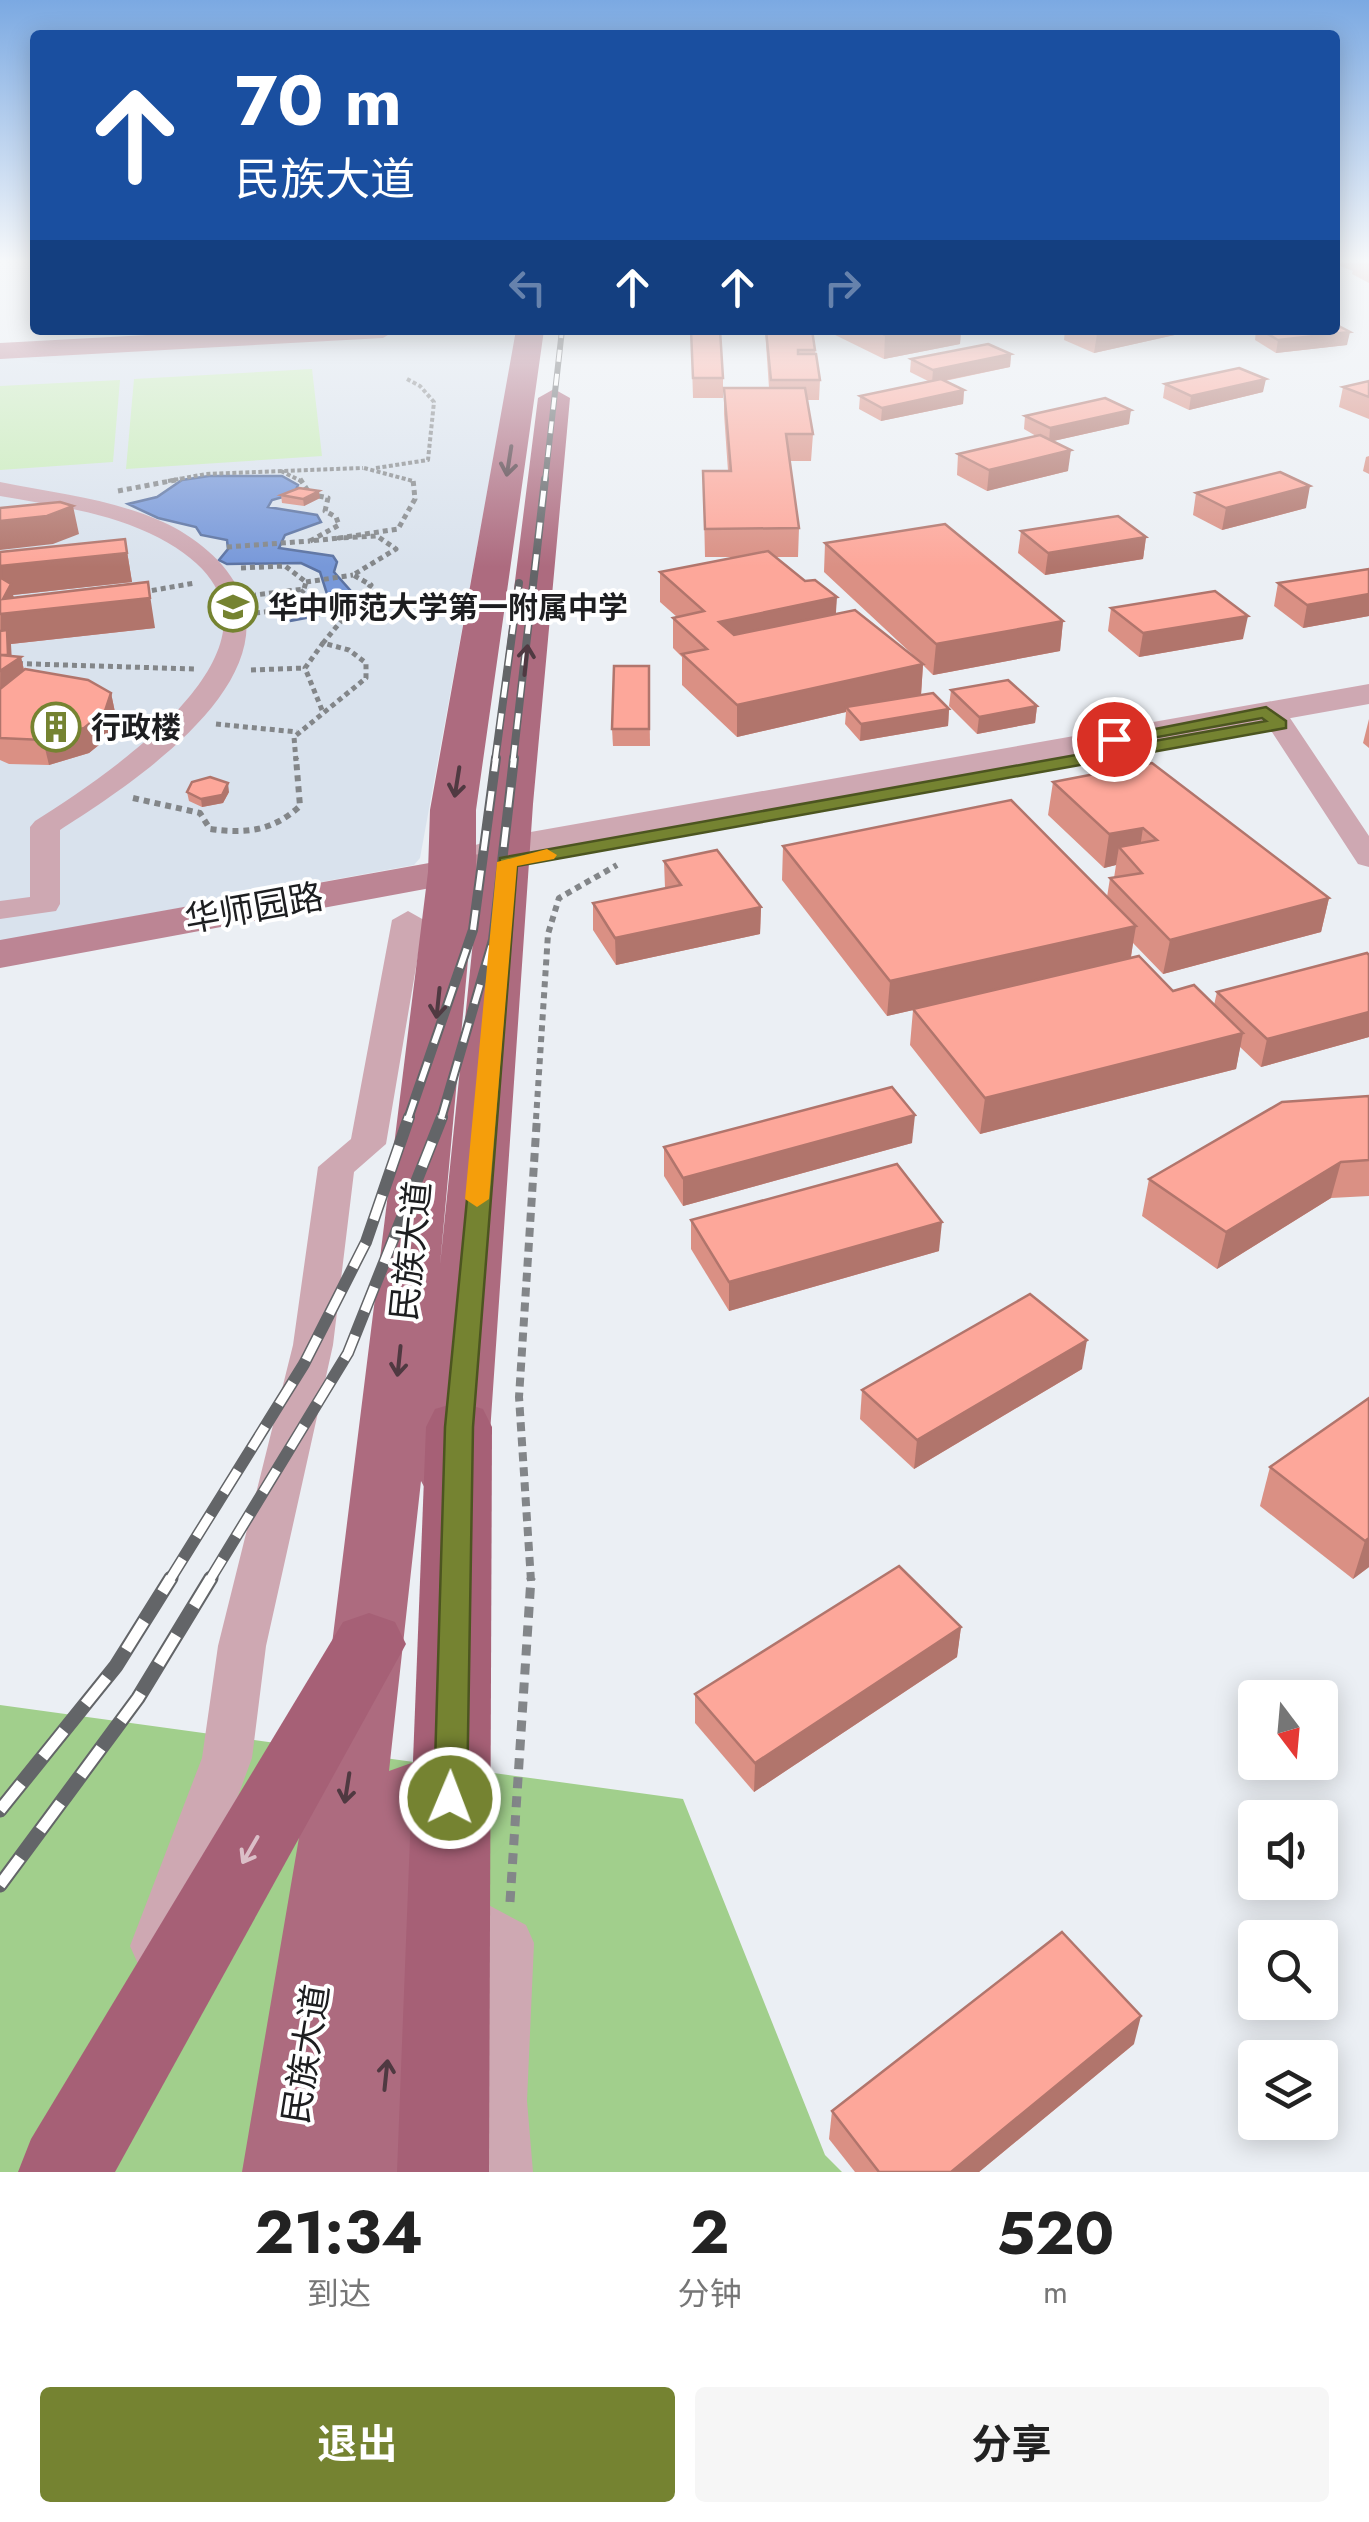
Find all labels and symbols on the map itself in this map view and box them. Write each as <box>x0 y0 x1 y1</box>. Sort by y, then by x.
one-way arrow <box>499 444 518 477</box>
school or university icon: 华中师范大学第一附属中学 <box>207 581 259 633</box>
place label: 华中师范大学第一附属中学 <box>268 586 628 629</box>
one-way arrow <box>517 645 536 677</box>
pin <box>1072 697 1157 782</box>
building icon: 行政楼 <box>30 701 82 753</box>
place label: 行政楼 <box>91 706 181 749</box>
one-way arrow <box>447 765 466 797</box>
street label: 华师园路 <box>181 871 327 945</box>
one-way arrow <box>428 987 447 1019</box>
street label: 民族大道 <box>379 1179 443 1323</box>
one-way arrow <box>390 1345 409 1377</box>
north arrow <box>1238 1680 1338 1780</box>
position arrow <box>398 1746 502 1850</box>
one-way arrow <box>337 1771 356 1804</box>
one-way arrow <box>240 1835 260 1864</box>
street label: 民族大道 <box>270 1981 342 2127</box>
one-way arrow <box>377 2060 396 2092</box>

